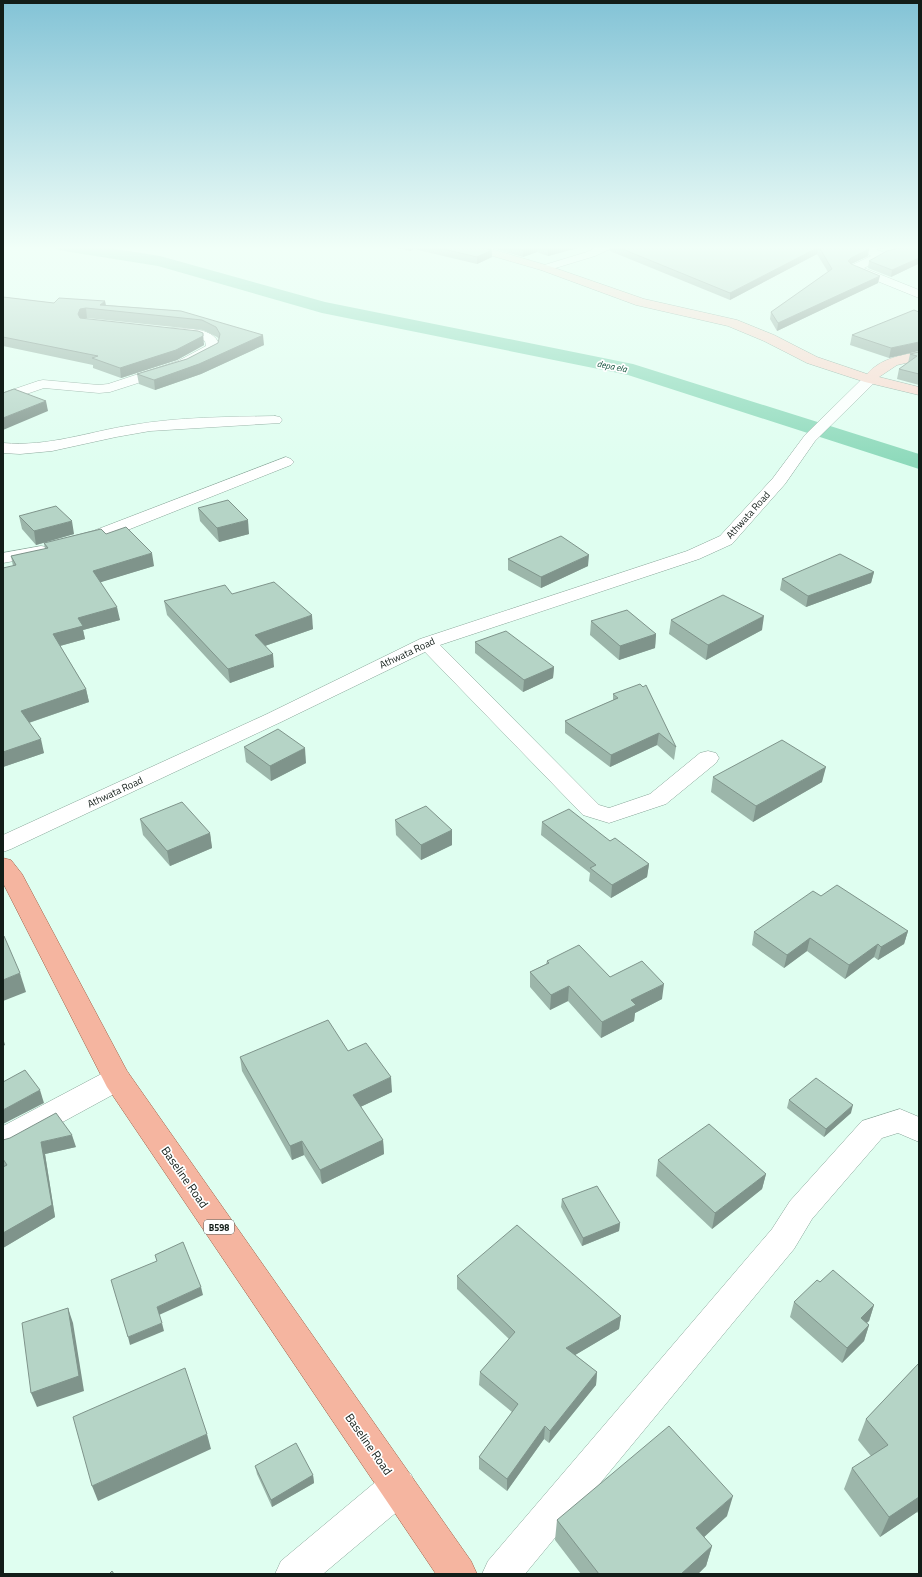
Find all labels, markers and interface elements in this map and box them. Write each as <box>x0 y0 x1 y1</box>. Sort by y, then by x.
water label: depa ela <box>596 357 629 375</box>
street label: Athwata Road <box>722 488 774 542</box>
street label: Athwata Road <box>377 634 437 672</box>
street label: Athwata Road <box>85 773 145 811</box>
street label: Baseline Road <box>157 1142 213 1212</box>
road number: B598 <box>204 1220 234 1234</box>
street label: Baseline Road <box>341 1409 397 1479</box>

